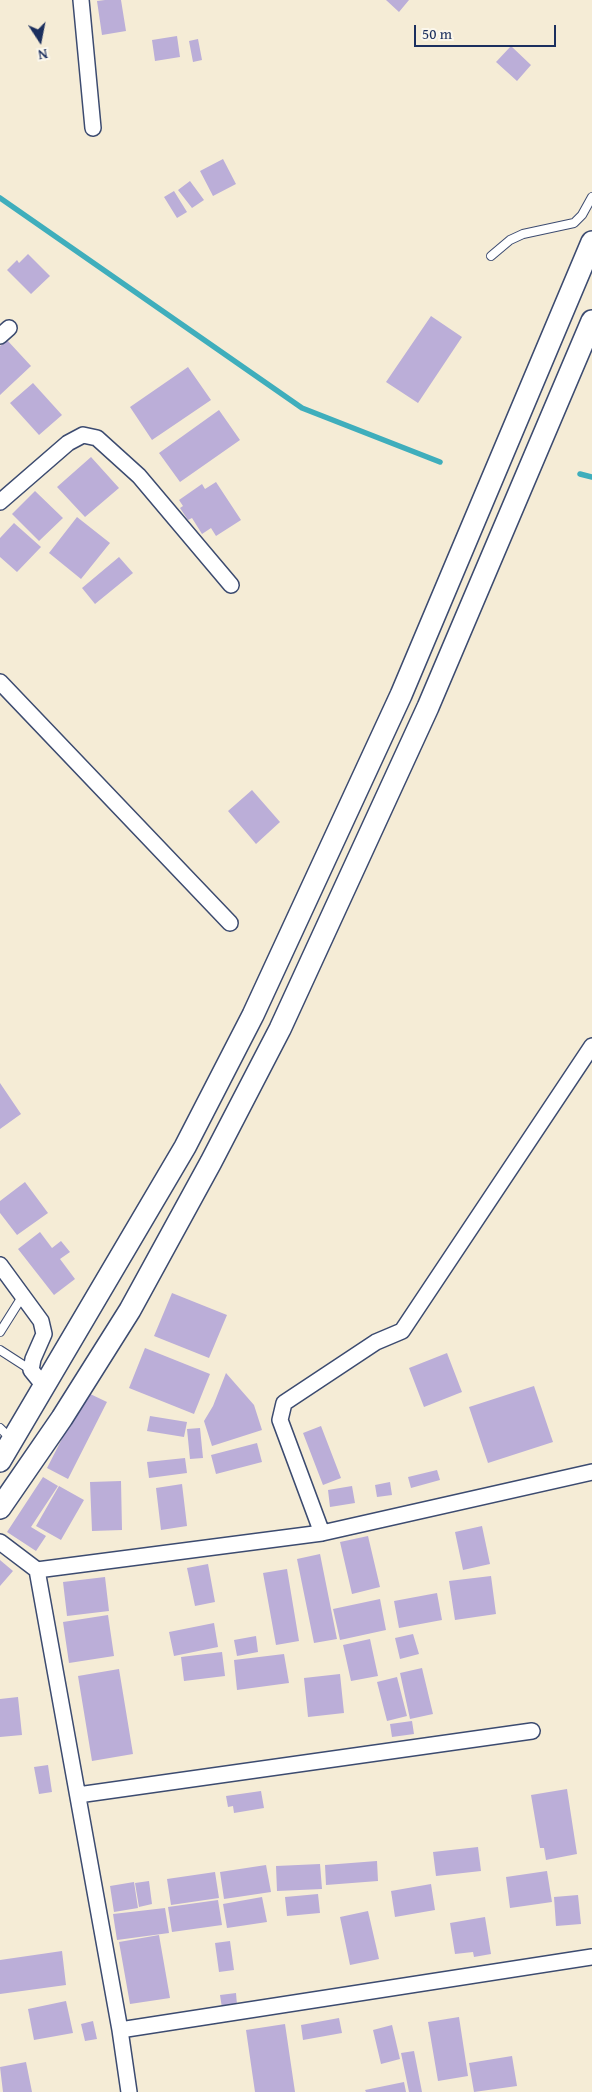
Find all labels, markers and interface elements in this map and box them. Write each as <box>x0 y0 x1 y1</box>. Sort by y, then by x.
north arrow <box>15 15 65 65</box>
scale bar <box>417 15 560 47</box>
text: 50 m <box>422 23 452 44</box>
text: N <box>36 44 49 65</box>

